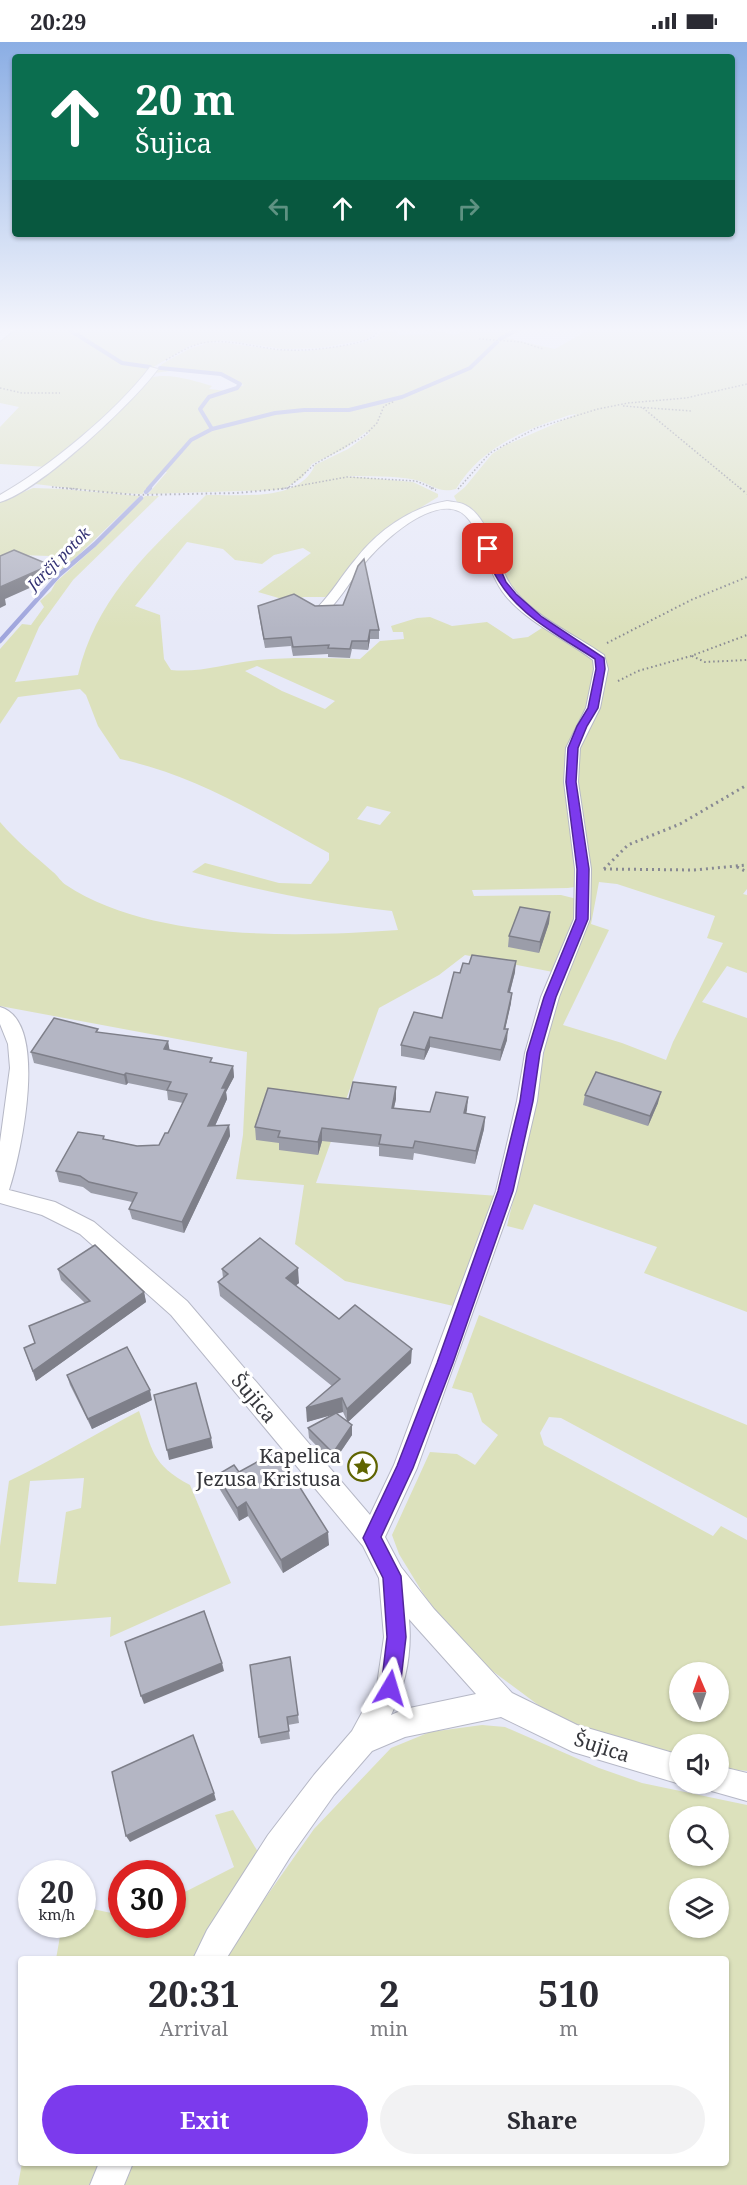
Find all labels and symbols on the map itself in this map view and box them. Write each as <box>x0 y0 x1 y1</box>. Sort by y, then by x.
water label: Jarčji potok <box>21 522 94 596</box>
pin <box>462 523 513 574</box>
street label: Šujica <box>226 1367 283 1428</box>
place label: Kapelica Jezusa Kristusa <box>195 1442 341 1492</box>
place icon: Kapelica Jezusa Kristusa <box>346 1451 378 1483</box>
position arrow <box>358 1656 422 1720</box>
north arrow <box>669 1662 729 1722</box>
street label: Šujica <box>571 1725 633 1768</box>
speed limit sign: 30 <box>108 1860 186 1938</box>

